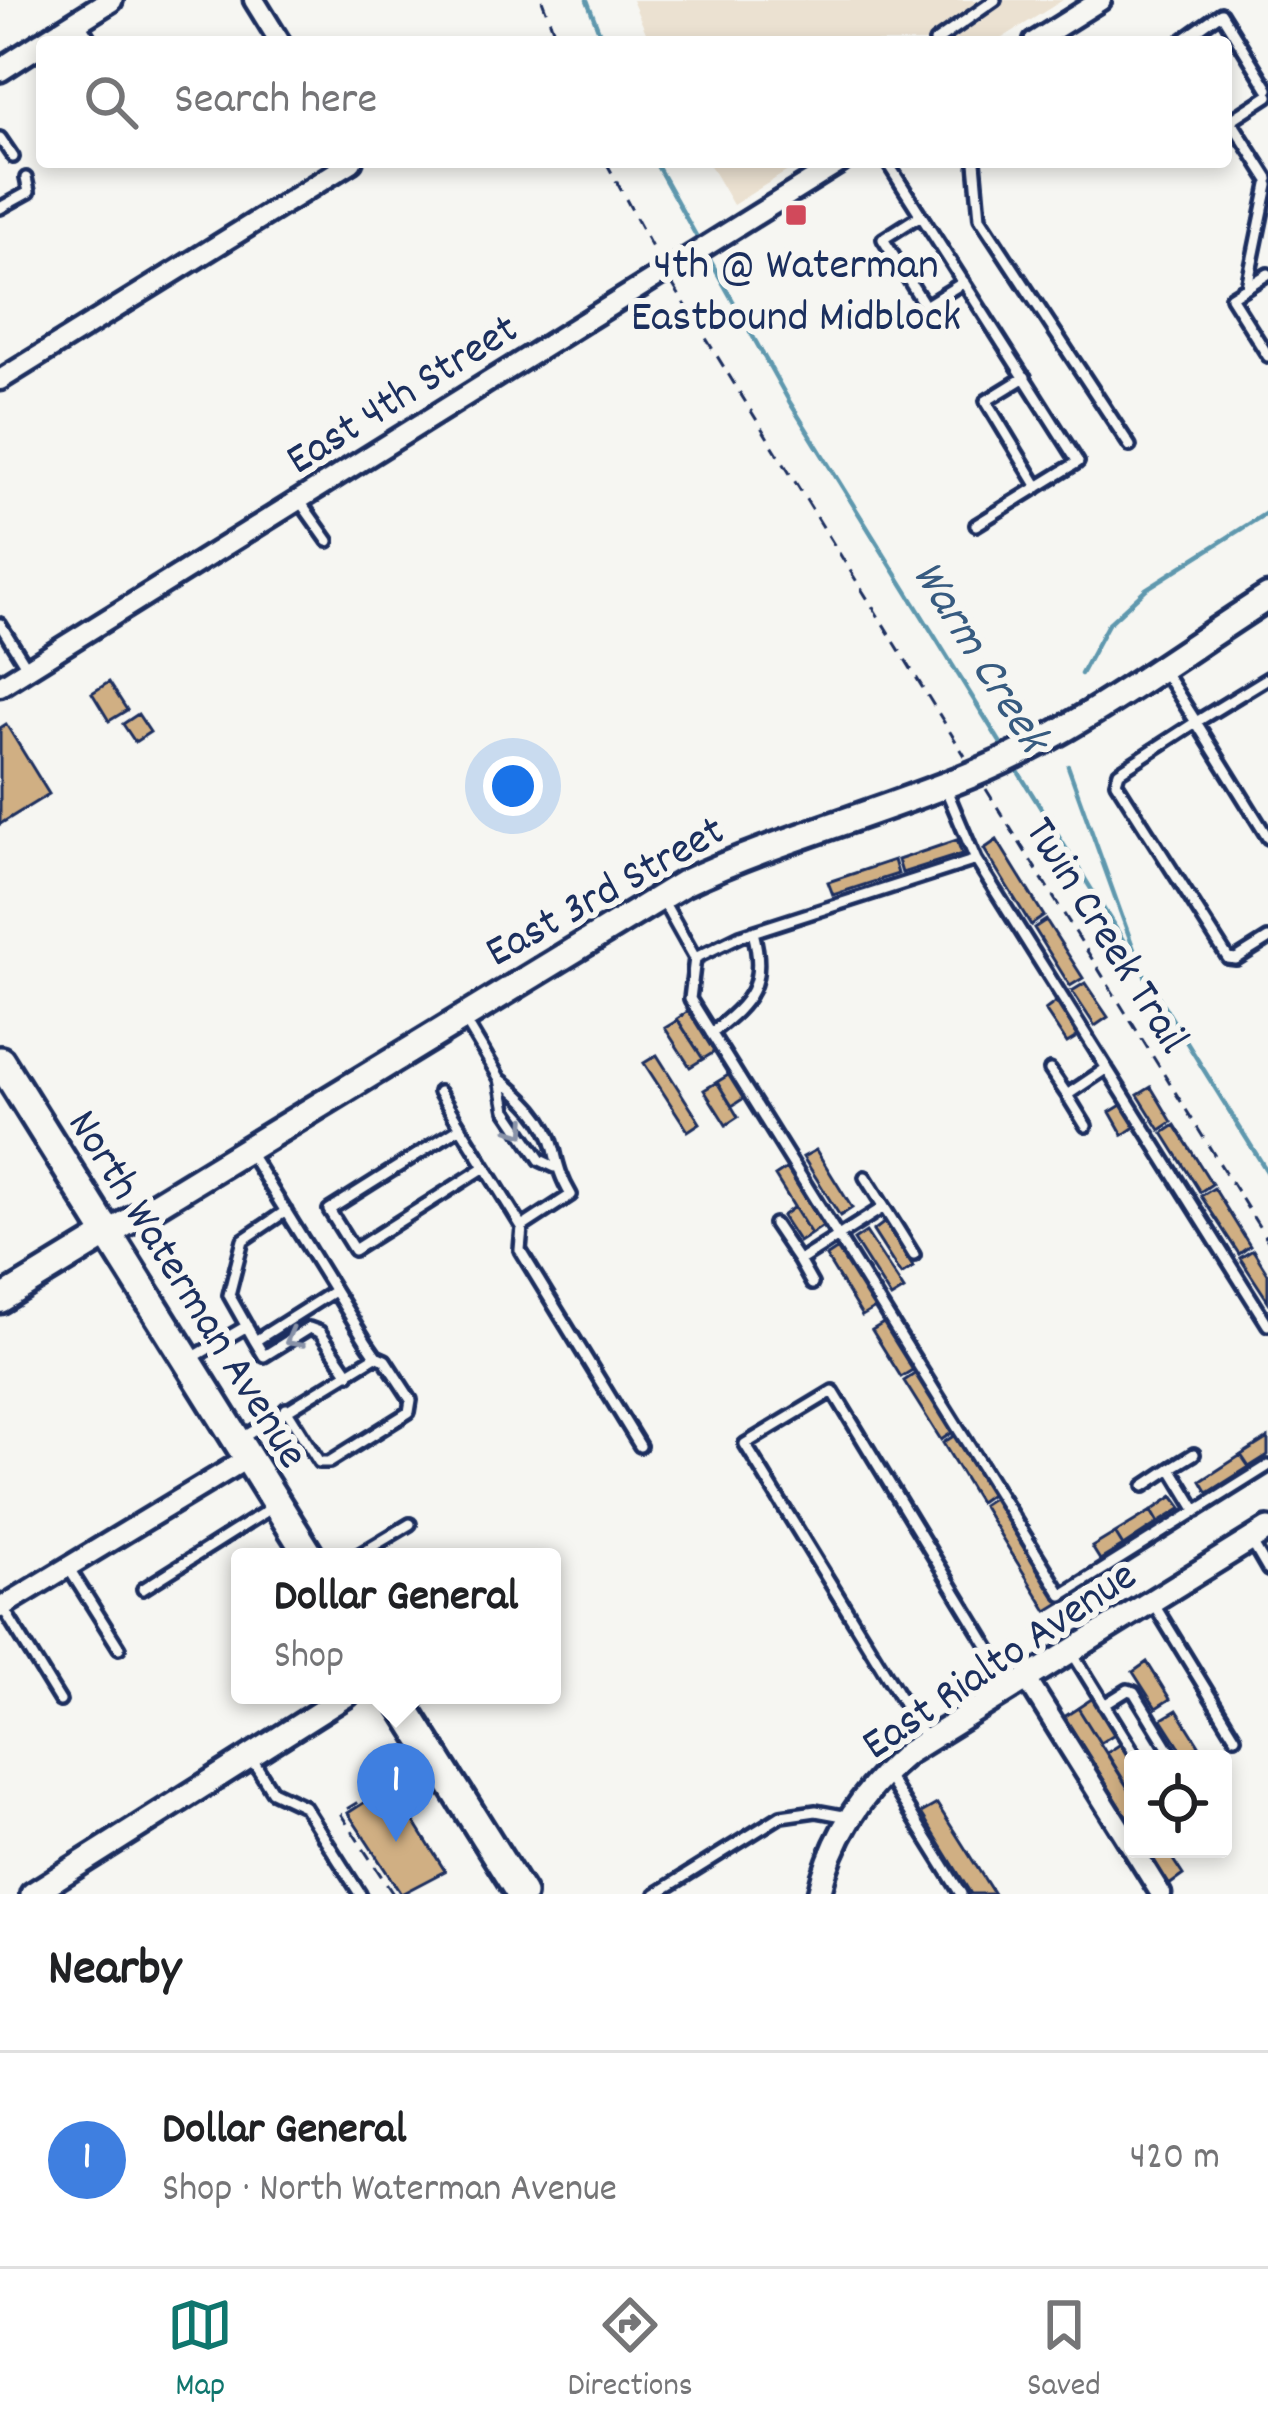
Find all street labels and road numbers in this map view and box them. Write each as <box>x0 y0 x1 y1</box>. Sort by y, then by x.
street label: East 4th Street <box>275 300 532 494</box>
street label: East 3rd Street <box>475 802 738 986</box>
street label: Twin Creek Trail <box>1006 806 1202 1068</box>
street label: North Waterman Avenue <box>49 1099 322 1483</box>
street label: East Rialto Avenue <box>851 1547 1151 1779</box>

